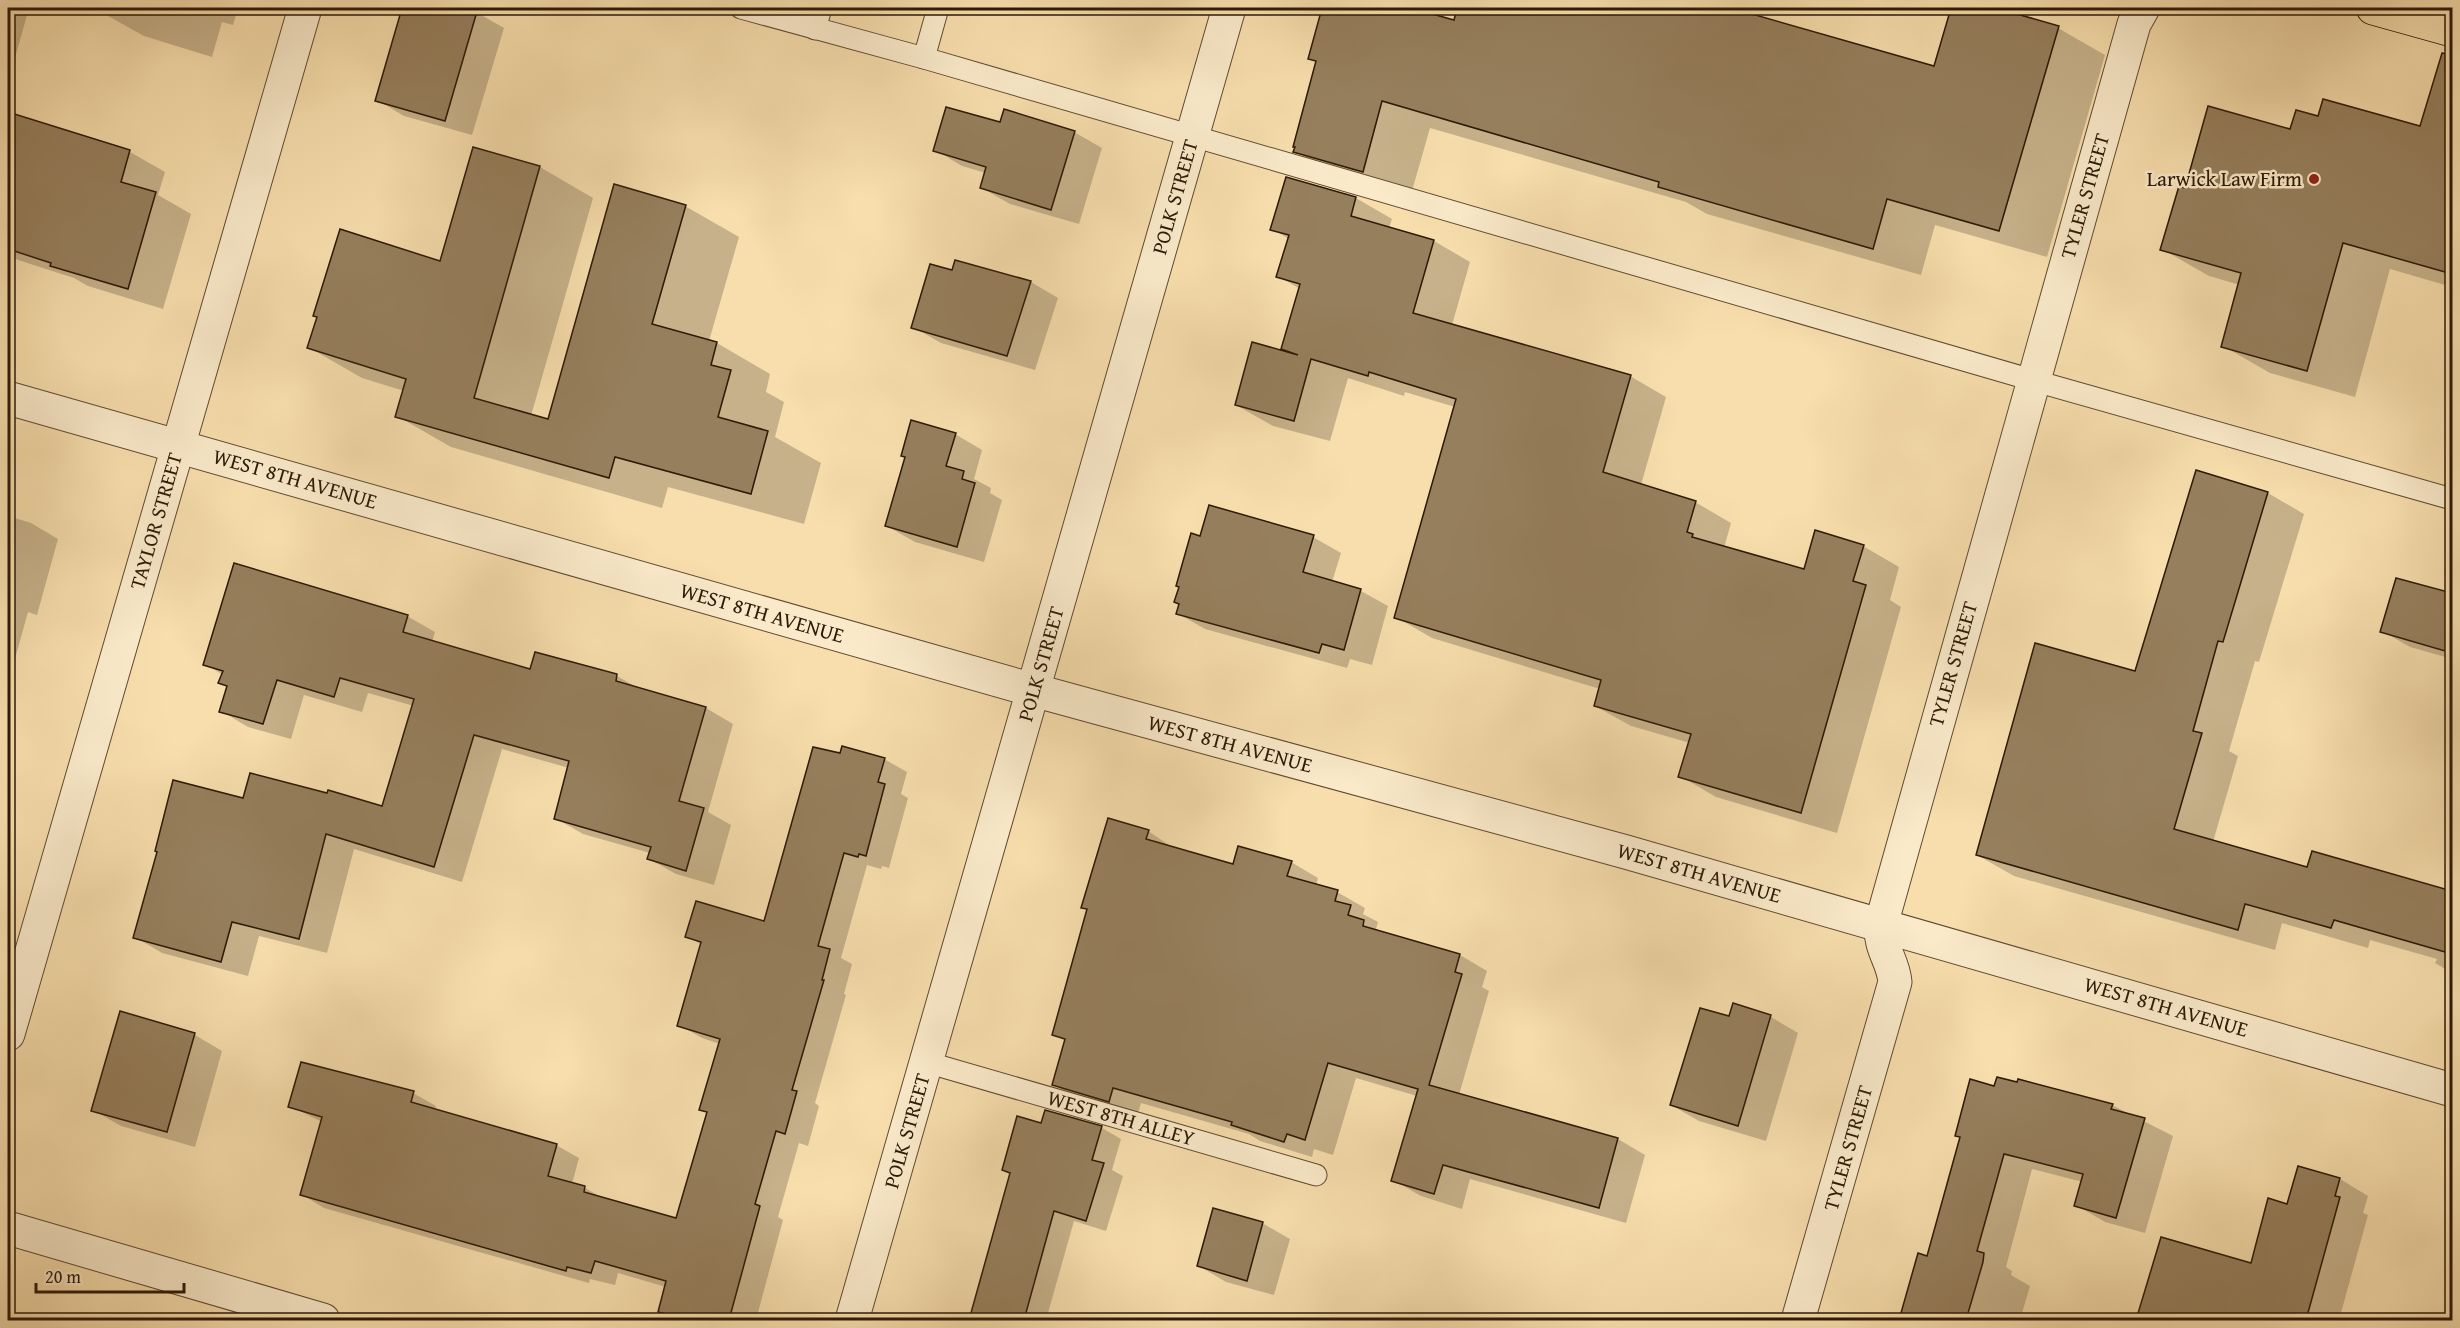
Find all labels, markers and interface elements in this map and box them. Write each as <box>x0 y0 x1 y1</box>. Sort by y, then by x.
street label: TYLER STREET <box>2052 129 2117 262</box>
street label: POLK STREET <box>1143 135 1206 258</box>
place label: Larwick Law Firm <box>2147 163 2302 194</box>
marker: Larwick Law Firm <box>2307 172 2321 186</box>
street label: WEST 8TH AVENUE <box>210 440 381 517</box>
street label: TAYLOR STREET <box>121 449 190 593</box>
street label: WEST 8TH AVENUE <box>677 574 848 651</box>
street label: TYLER STREET <box>1920 597 1985 730</box>
street label: POLK STREET <box>1009 602 1072 725</box>
street label: WEST 8TH AVENUE <box>1144 707 1316 780</box>
street label: WEST 8TH AVENUE <box>1614 834 1785 911</box>
street label: WEST 8TH AVENUE <box>2081 968 2252 1045</box>
street label: POLK STREET <box>875 1069 938 1192</box>
street label: TYLER STREET <box>1815 1081 1880 1214</box>
street label: WEST 8TH ALLEY <box>1044 1082 1199 1153</box>
scale bar <box>36 1256 184 1294</box>
text: 20 m <box>45 1263 81 1290</box>

